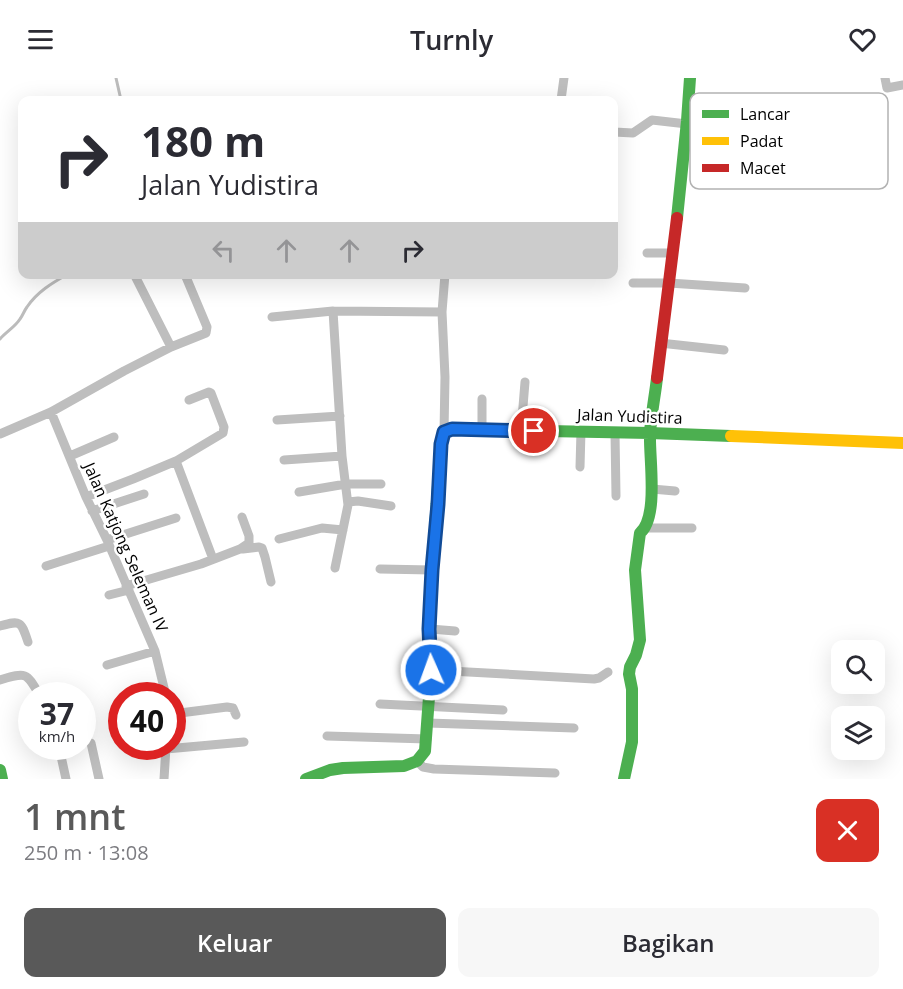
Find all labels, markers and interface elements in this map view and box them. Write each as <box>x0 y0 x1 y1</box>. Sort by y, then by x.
text: Turnly <box>410 21 493 58</box>
icon: menu <box>24 23 57 56</box>
icon: heart <box>846 23 879 56</box>
legend <box>690 93 888 189</box>
text: Lancar <box>740 103 791 125</box>
text: 180 m <box>141 112 265 169</box>
icon: right <box>42 120 120 198</box>
text: Padat <box>740 130 783 152</box>
text: Macet <box>740 157 786 179</box>
text: Jalan Yudistira <box>141 166 319 203</box>
icon: left <box>207 234 240 267</box>
icon: ahead <box>270 234 303 267</box>
icon: ahead <box>333 234 366 267</box>
icon: right <box>396 234 429 267</box>
street label: Jalan Yudistira <box>575 403 683 429</box>
pin <box>508 405 559 456</box>
icon: arrive <box>517 414 550 447</box>
street label: Jalan Katjong Seleman IV <box>78 457 174 636</box>
position arrow <box>399 638 463 702</box>
map controls <box>831 640 885 760</box>
button: search <box>831 640 885 694</box>
speed limit sign: 40 <box>108 682 186 760</box>
text: 37 <box>40 693 74 734</box>
button: layers <box>831 706 885 760</box>
text: km/h <box>39 726 75 746</box>
text: 1 mnt <box>24 792 125 841</box>
button: close <box>816 799 879 862</box>
text: 250 m · 13:08 <box>24 839 149 866</box>
button: Keluar <box>24 908 446 977</box>
button: Bagikan <box>458 908 879 977</box>

